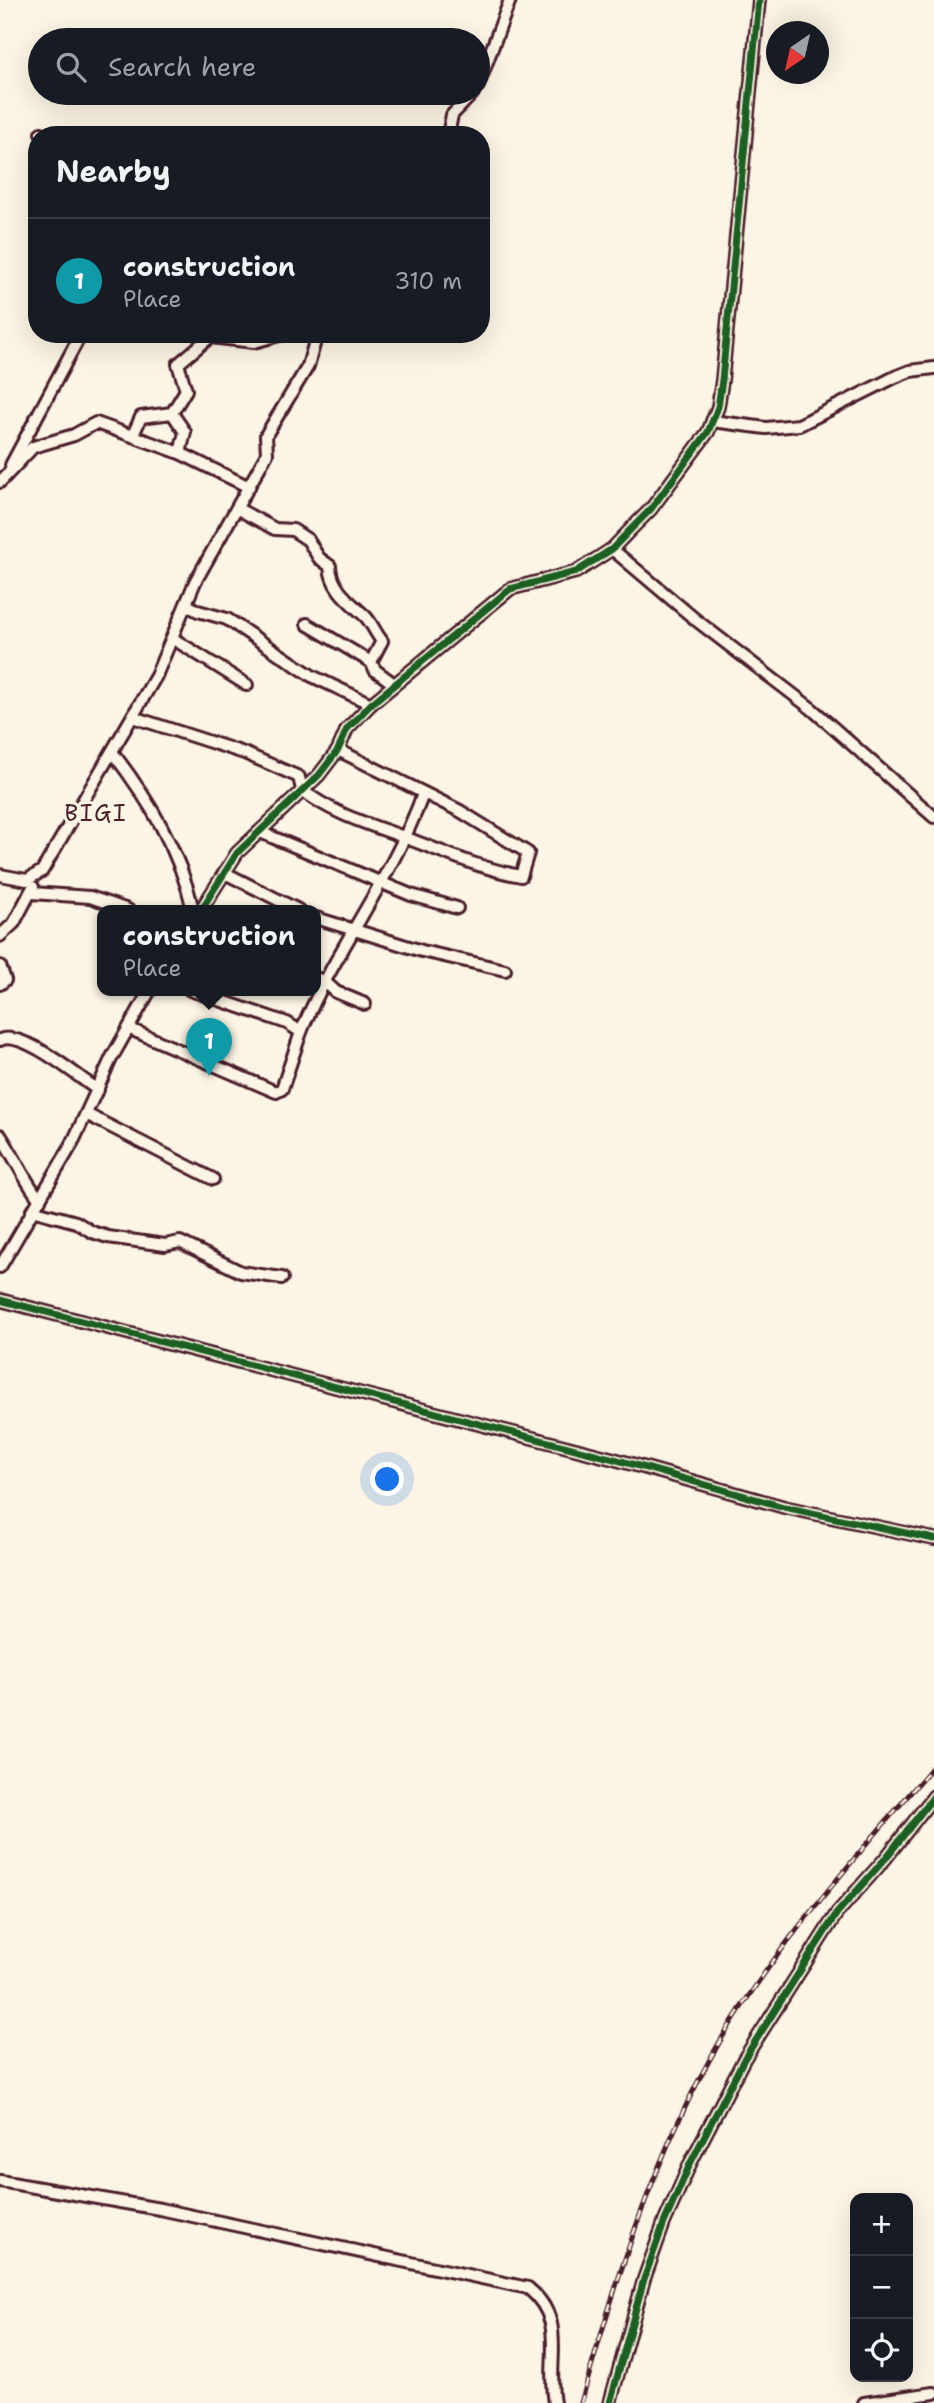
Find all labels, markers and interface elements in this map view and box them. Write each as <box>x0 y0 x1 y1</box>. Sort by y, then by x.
north arrow <box>766 21 829 84</box>
search box <box>28 28 490 105</box>
icon: search <box>52 48 90 86</box>
text: Search here <box>108 49 257 84</box>
text: Nearby <box>56 151 171 192</box>
text: construction <box>123 249 295 284</box>
text: 1 <box>74 266 84 296</box>
text: 310 m <box>394 266 462 296</box>
text: Place <box>123 284 182 314</box>
district label: BIGI <box>64 798 128 828</box>
popup <box>97 905 321 996</box>
text: construction <box>123 918 295 953</box>
text: Place <box>123 953 181 983</box>
pin: 1 <box>186 1018 232 1076</box>
your location <box>370 1462 404 1496</box>
map controls <box>850 2193 913 2382</box>
button: + <box>850 2193 913 2256</box>
button: − <box>850 2256 913 2319</box>
button: locate <box>850 2319 913 2382</box>

